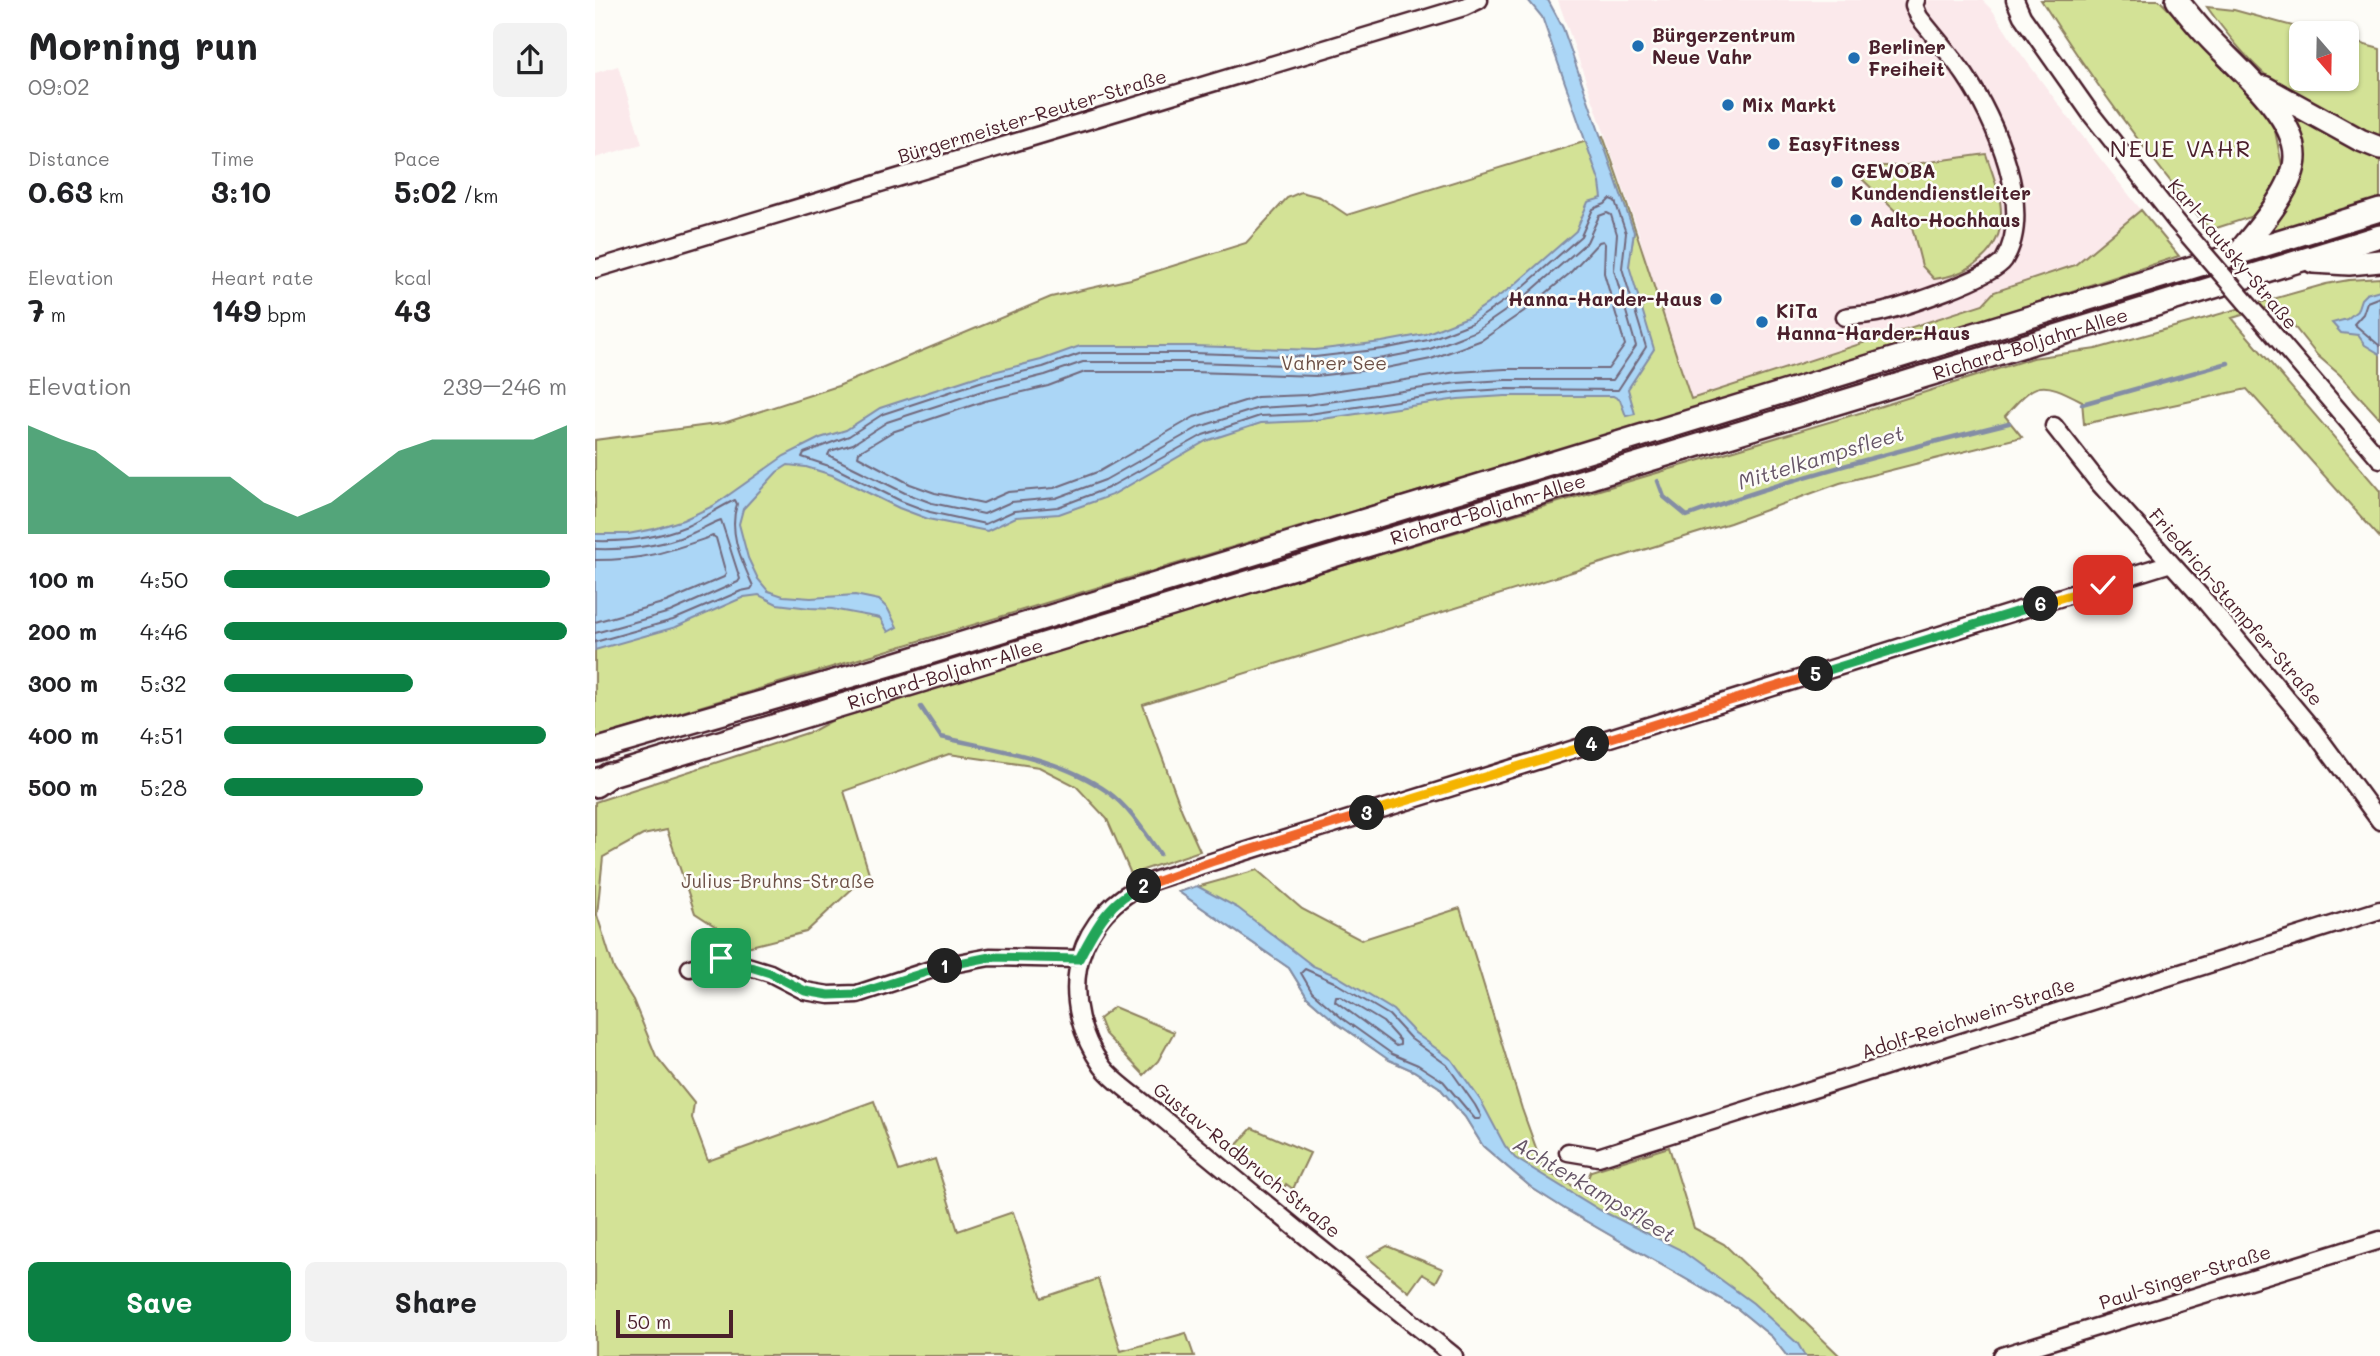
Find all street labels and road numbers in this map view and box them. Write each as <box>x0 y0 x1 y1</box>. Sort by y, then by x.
street label: Bürgermeister-Reuter-Straße <box>894 63 1169 168</box>
street label: Karl-Kautsky-Straße <box>2163 173 2304 334</box>
street label: Richard-Boljahn-Allee <box>1929 301 2131 385</box>
street label: Richard-Boljahn-Allee <box>1387 467 1588 550</box>
street label: Friedrich-Stampfer-Straße <box>2144 503 2329 711</box>
street label: Richard-Boljahn-Allee <box>844 632 1046 715</box>
street label: Adolf-Reichwein-Straße <box>1858 971 2078 1064</box>
street label: Gustav-Radbruch-Straße <box>1148 1076 1346 1243</box>
street label: Paul-Singer-Straße <box>2096 1239 2274 1315</box>

